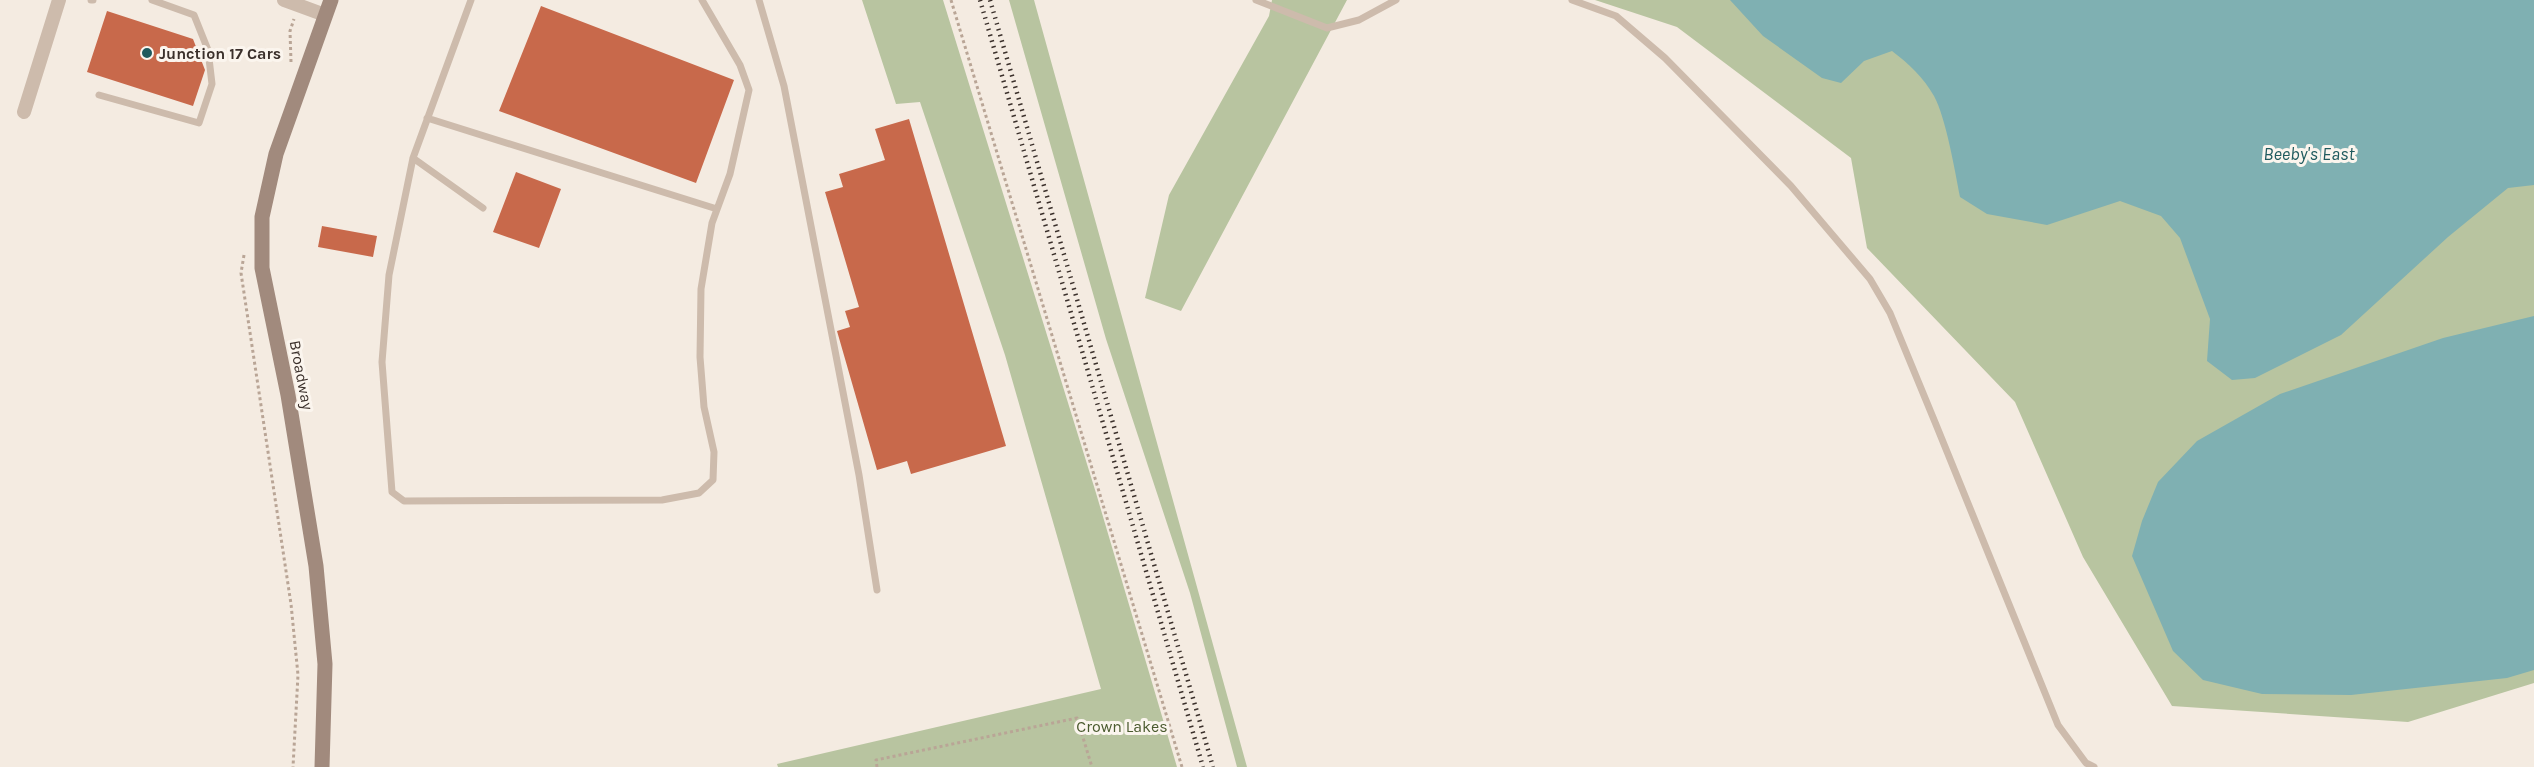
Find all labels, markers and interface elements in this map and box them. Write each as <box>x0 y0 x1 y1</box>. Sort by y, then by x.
place label: Junction 17 Cars <box>159 44 281 63</box>
marker: Junction 17 Cars <box>140 46 154 60</box>
water label: Beeby's East <box>2263 143 2356 165</box>
street label: Broadway <box>285 339 318 412</box>
park label: Crown Lakes <box>1076 717 1168 736</box>

